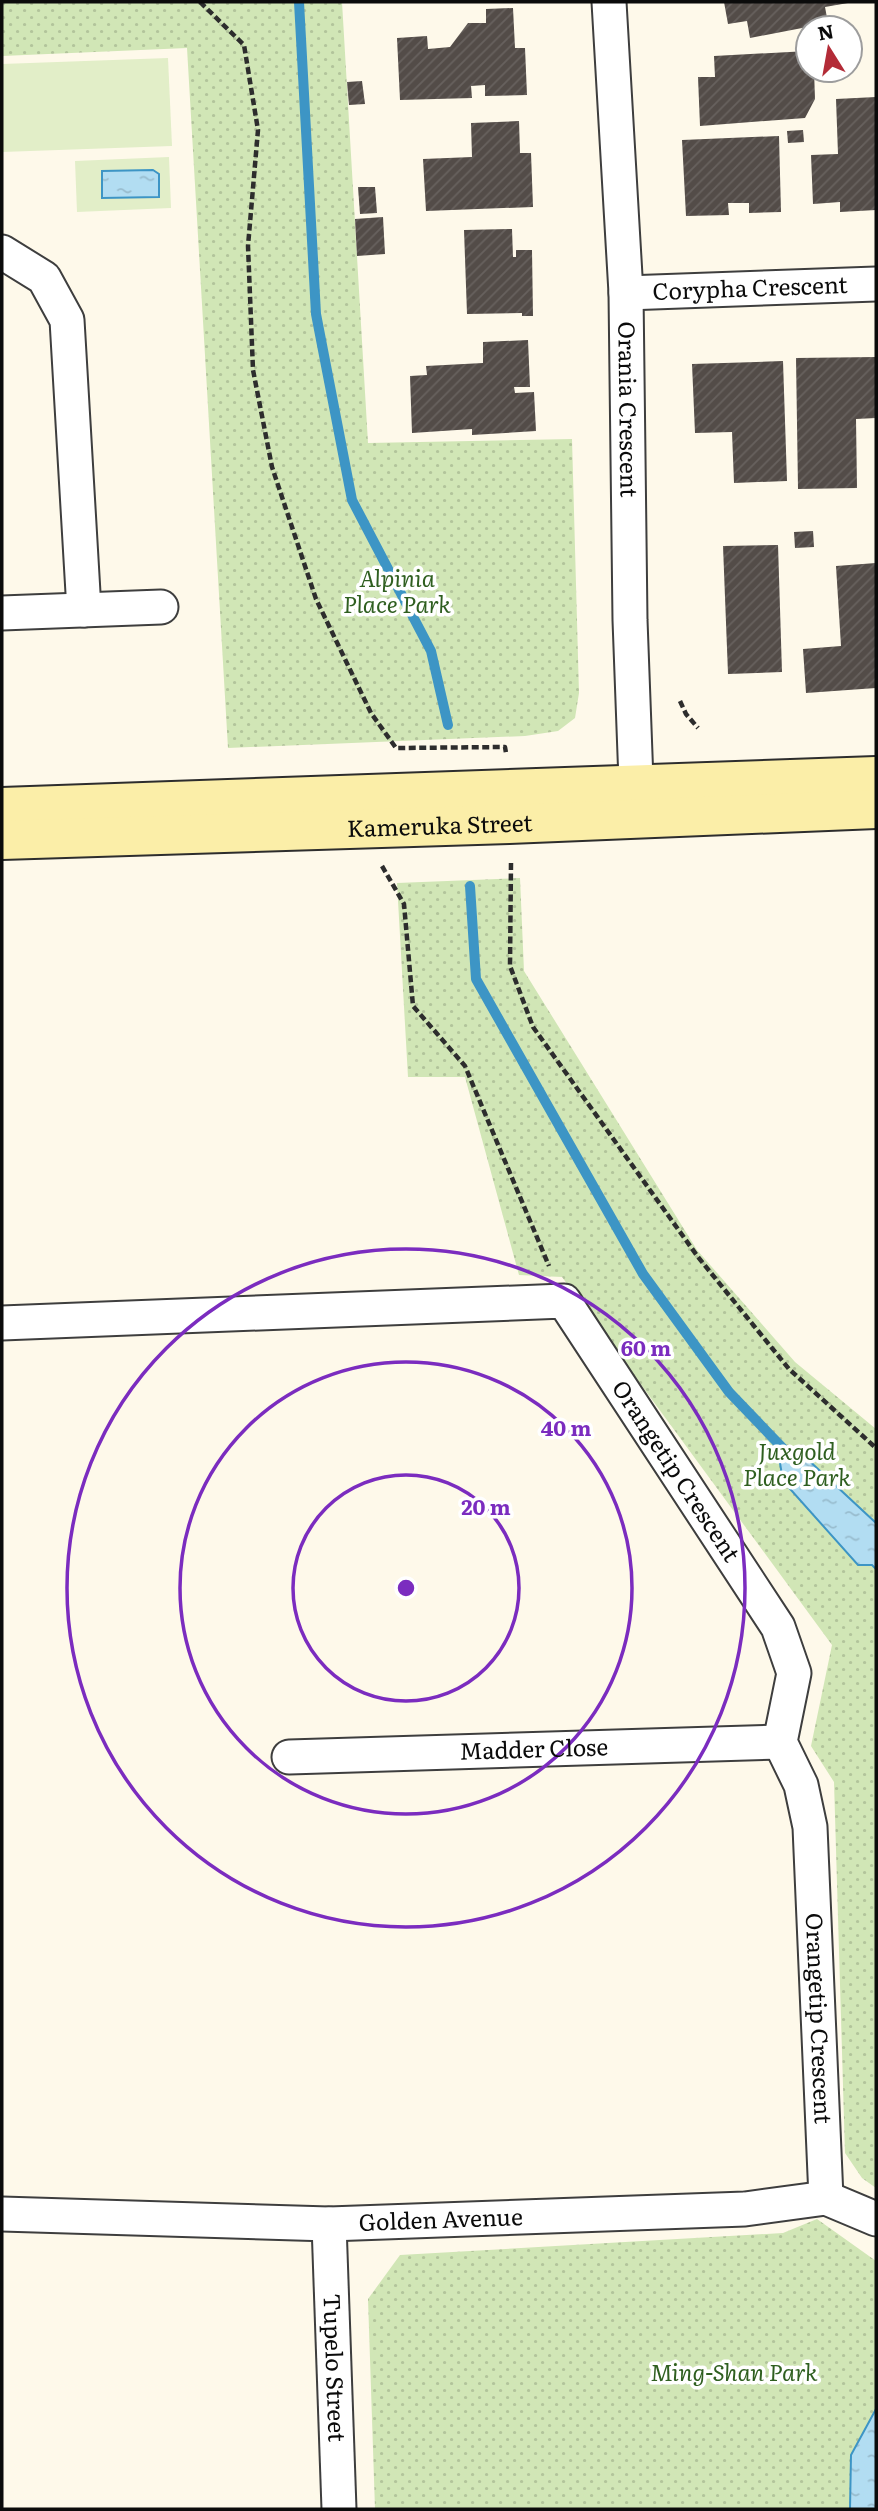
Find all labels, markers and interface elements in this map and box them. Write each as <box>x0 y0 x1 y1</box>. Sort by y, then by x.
north arrow <box>794 14 864 84</box>
text: N <box>815 16 836 47</box>
street label: Corypha Crescent <box>652 266 849 307</box>
street label: Orania Crescent <box>611 321 648 498</box>
park label: Alpinia Place Park <box>343 560 451 620</box>
street label: Kameruka Street <box>347 804 534 844</box>
text: 60 m <box>621 1331 671 1362</box>
street label: Orangetip Crescent <box>605 1372 750 1568</box>
text: 40 m <box>541 1411 591 1442</box>
park label: Juxgold Place Park <box>743 1433 851 1493</box>
text: 20 m <box>461 1490 511 1521</box>
centre of rings <box>394 1576 418 1600</box>
street label: Madder Close <box>459 1728 609 1767</box>
street label: Orangetip Crescent <box>799 1912 842 2125</box>
street label: Golden Avenue <box>358 2198 523 2238</box>
street label: Tupelo Street <box>316 2293 356 2443</box>
park label: Ming-Shan Park <box>650 2354 818 2388</box>

